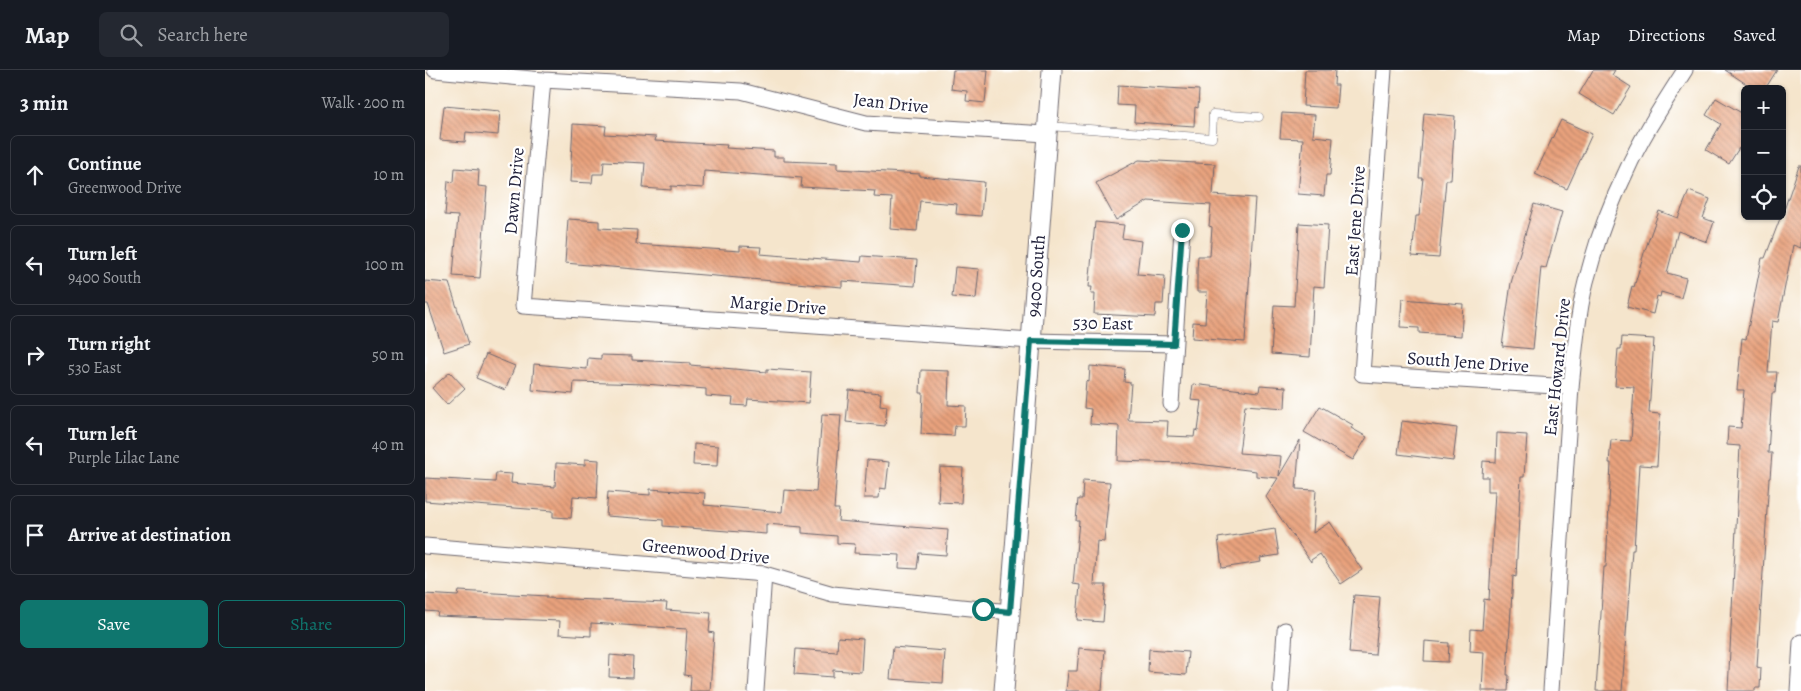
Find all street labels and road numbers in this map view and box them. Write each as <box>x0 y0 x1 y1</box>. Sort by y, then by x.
street label: Jean Drive <box>852 87 930 119</box>
street label: Dawn Drive <box>498 147 530 235</box>
street label: East Jene Drive <box>1339 165 1371 277</box>
street label: 9400 South <box>1021 234 1051 318</box>
street label: Margie Drive <box>729 290 827 320</box>
street label: East Howard Drive <box>1538 297 1576 437</box>
street label: 530 East <box>1073 310 1133 336</box>
street label: South Jene Drive <box>1406 346 1530 378</box>
street label: Greenwood Drive <box>641 532 771 570</box>

